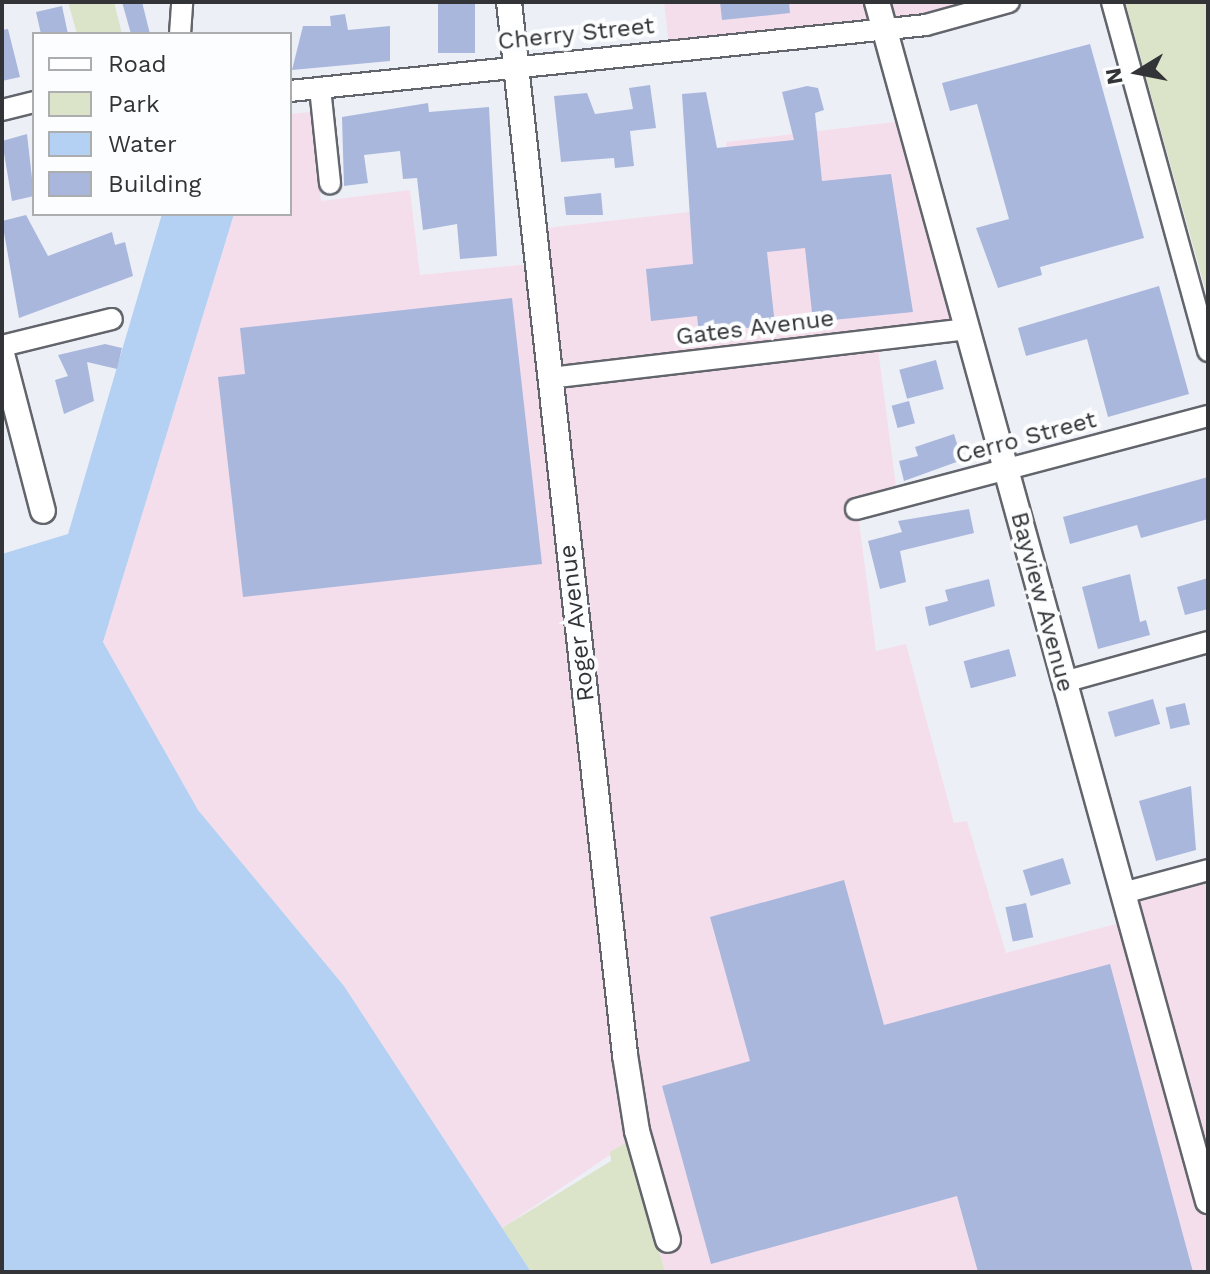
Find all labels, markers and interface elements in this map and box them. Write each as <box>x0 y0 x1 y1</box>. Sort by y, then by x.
street label: Cherry Street <box>496 11 656 57</box>
legend <box>32 32 292 216</box>
north arrow <box>1098 32 1178 112</box>
text: Road <box>108 50 167 78</box>
text: N <box>1100 66 1128 86</box>
text: Park <box>108 90 160 118</box>
text: Water <box>108 130 177 158</box>
text: Building <box>108 170 201 198</box>
street label: Gates Avenue <box>674 304 836 352</box>
street label: Cerro Street <box>953 405 1099 471</box>
street label: Bayview Avenue <box>1004 508 1080 696</box>
street label: Roger Avenue <box>553 542 601 704</box>

